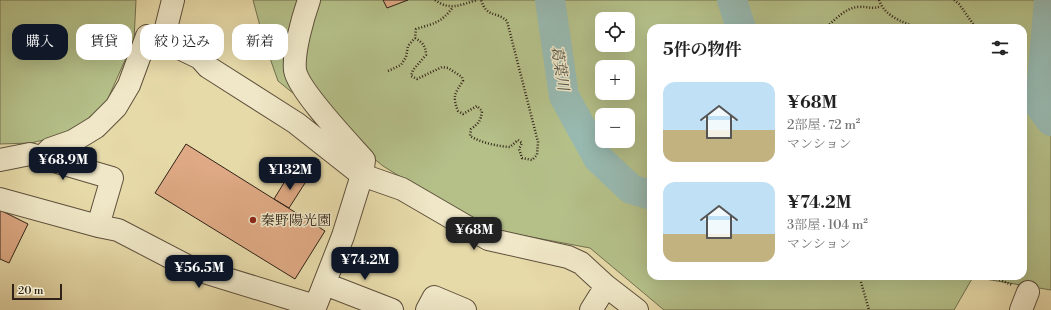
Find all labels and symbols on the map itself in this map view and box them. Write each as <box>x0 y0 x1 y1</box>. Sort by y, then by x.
water label: 葛葉川 <box>547 44 573 94</box>
pin: ¥68.9M <box>30 147 96 181</box>
pin: ¥132M <box>262 157 318 191</box>
place label: 秦野陽光園 <box>261 212 331 230</box>
marker: 秦野陽光園 <box>248 215 258 225</box>
pin: ¥68M <box>450 217 498 251</box>
pin: ¥74.2M <box>332 247 398 281</box>
pin: ¥56.5M <box>166 255 232 289</box>
scale bar <box>12 282 62 301</box>

